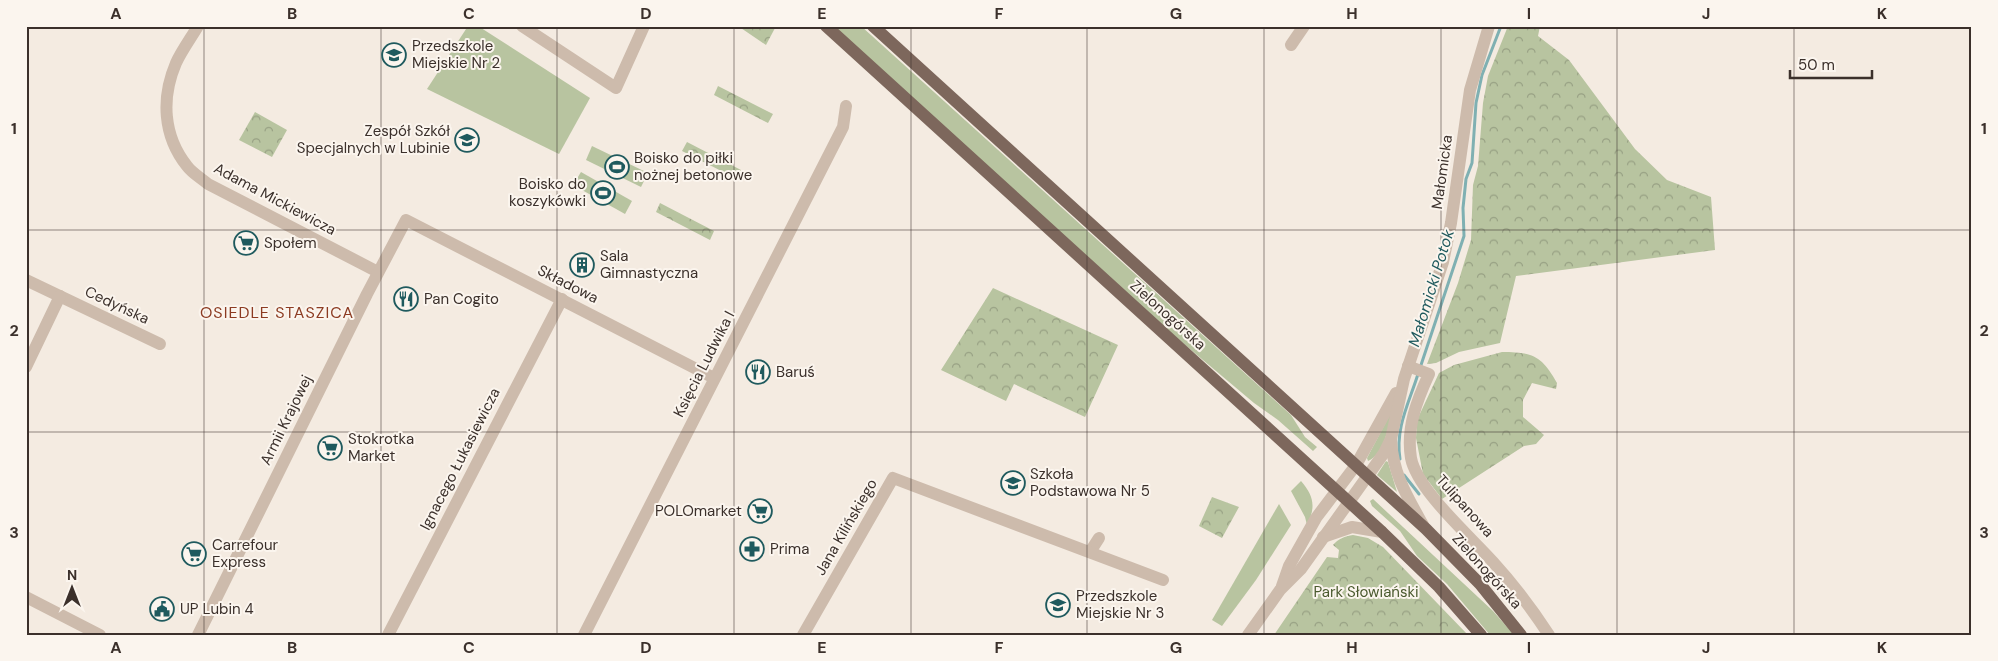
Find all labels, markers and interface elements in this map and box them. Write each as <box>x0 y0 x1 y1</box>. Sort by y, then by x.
text: A <box>110 3 122 24</box>
text: B <box>287 3 297 24</box>
text: C <box>463 3 475 24</box>
text: D <box>640 3 652 24</box>
text: E <box>817 3 827 24</box>
text: F <box>995 3 1004 24</box>
text: G <box>1170 3 1182 24</box>
text: H <box>1346 3 1358 24</box>
text: I <box>1527 3 1531 24</box>
text: J <box>1702 3 1710 24</box>
text: K <box>1877 3 1888 24</box>
place label: Przedszkole Miejskie Nr 2 <box>412 36 500 73</box>
school or university icon: Przedszkole Miejskie Nr 2 <box>381 42 407 68</box>
scale bar <box>1790 48 1873 80</box>
text: 50 m <box>1798 55 1835 75</box>
text: 1 <box>11 118 17 139</box>
text: 1 <box>1981 118 1987 139</box>
place label: Zespół Szkół Specjalnych w Lubinie <box>297 121 450 158</box>
school or university icon: Zespół Szkół Specjalnych w Lubinie <box>454 127 480 153</box>
street label: Małomicka <box>1427 134 1457 210</box>
place label: Boisko do piłki nożnej betonowe <box>634 148 752 185</box>
sports icon: Boisko do piłki nożnej betonowe <box>604 154 630 180</box>
street label: Adama Mickiewicza <box>210 158 340 240</box>
place label: Boisko do koszykówki <box>509 174 586 211</box>
sports icon: Boisko do koszykówki <box>590 180 616 206</box>
water label: Małomicki Potok <box>1403 226 1459 349</box>
supermarket icon: Społem <box>233 230 259 256</box>
place label: Społem <box>264 233 317 253</box>
place label: Sala Gimnastyczna <box>600 246 698 283</box>
building icon: Sala Gimnastyczna <box>569 252 595 278</box>
street label: Składowa <box>534 260 602 308</box>
street label: Zielonogórska <box>1126 276 1210 354</box>
street label: Cedyńska <box>82 281 152 329</box>
restaurant icon: Pan Cogito <box>393 286 419 312</box>
place label: Pan Cogito <box>424 289 499 309</box>
district label: OSIEDLE STASZICA <box>200 302 354 323</box>
street label: Księcia Ludwika I <box>669 307 739 421</box>
text: 2 <box>9 320 19 341</box>
text: 2 <box>1979 320 1989 341</box>
restaurant icon: Baruś <box>745 359 771 385</box>
place label: Baruś <box>776 362 815 382</box>
street label: Armii Krajowej <box>256 372 316 468</box>
street label: Ignacego Łukasiewicza <box>415 384 505 534</box>
place label: Stokrotka Market <box>348 429 414 466</box>
supermarket icon: Stokrotka Market <box>317 435 343 461</box>
place label: Szkoła Podstawowa Nr 5 <box>1030 464 1150 501</box>
school or university icon: Szkoła Podstawowa Nr 5 <box>1000 470 1026 496</box>
street label: Tulipanowa <box>1432 471 1498 541</box>
street label: Jana Kilińskiego <box>810 475 882 579</box>
supermarket icon: POLOmarket <box>747 498 773 524</box>
place label: POLOmarket <box>655 501 742 521</box>
text: 3 <box>9 522 19 543</box>
text: 3 <box>1979 522 1989 543</box>
street label: Zielonogórska <box>1448 529 1526 613</box>
place label: Carrefour Express <box>212 535 279 572</box>
pharmacy icon: Prima <box>739 536 765 562</box>
place label: Prima <box>770 539 809 559</box>
supermarket icon: Carrefour Express <box>181 541 207 567</box>
north arrow <box>48 564 98 614</box>
text: N <box>67 566 77 584</box>
park label: Park Słowiański <box>1313 582 1419 602</box>
place label: Przedszkole Miejskie Nr 3 <box>1076 586 1164 623</box>
school or university icon: Przedszkole Miejskie Nr 3 <box>1045 592 1071 618</box>
public building icon: UP Lubin 4 <box>149 596 175 622</box>
place label: UP Lubin 4 <box>180 599 254 619</box>
text: A <box>110 637 122 658</box>
text: B <box>287 637 297 658</box>
text: C <box>463 637 475 658</box>
text: D <box>640 637 652 658</box>
text: E <box>817 637 827 658</box>
text: F <box>995 637 1004 658</box>
text: G <box>1170 637 1182 658</box>
text: H <box>1346 637 1358 658</box>
text: I <box>1527 637 1531 658</box>
text: J <box>1702 637 1710 658</box>
text: K <box>1877 637 1888 658</box>

